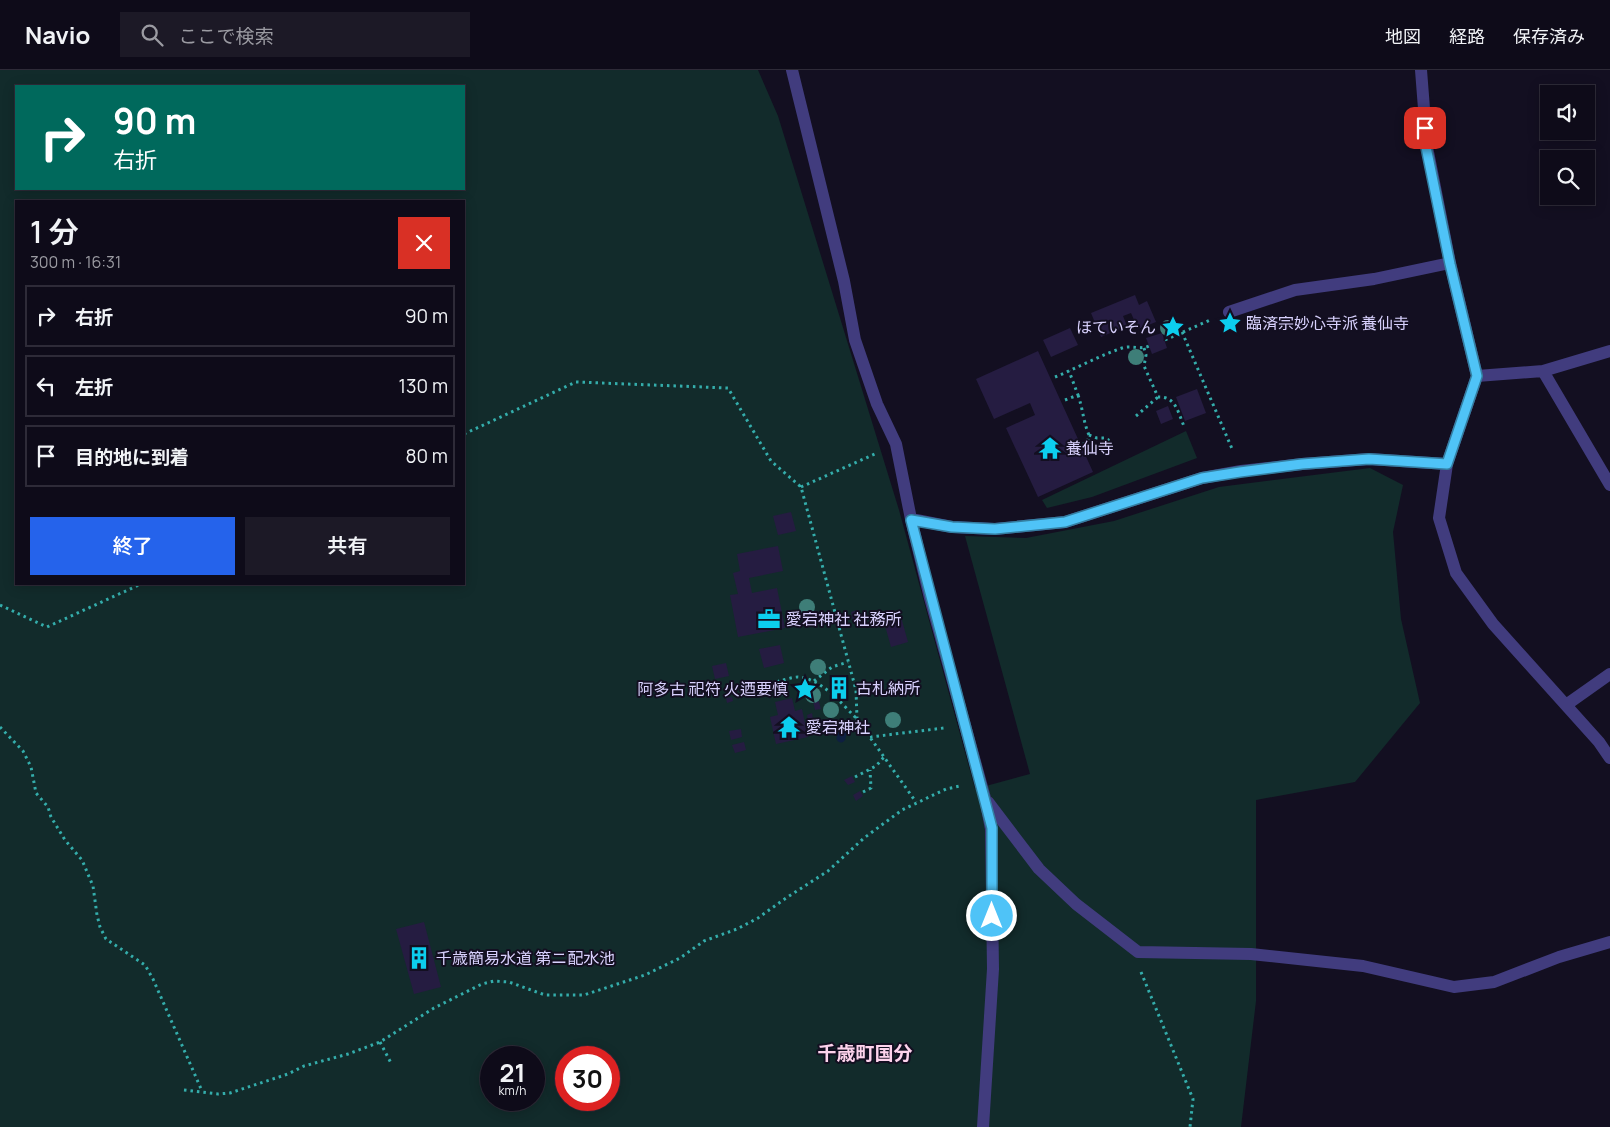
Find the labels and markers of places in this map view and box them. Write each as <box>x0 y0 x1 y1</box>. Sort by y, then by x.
pin <box>1404 107 1446 149</box>
place icon: 臨済宗妙心寺派 養仙寺 <box>1217 310 1243 336</box>
place label: 臨済宗妙心寺派 養仙寺 <box>1246 312 1409 334</box>
place icon: ほていそん <box>1160 314 1186 340</box>
place label: ほていそん <box>1076 316 1156 338</box>
temple icon: 養仙寺 <box>1037 435 1063 461</box>
place label: 養仙寺 <box>1066 437 1114 459</box>
office icon: 愛宕神社 社務所 <box>756 606 782 632</box>
place label: 愛宕神社 社務所 <box>786 608 901 630</box>
building icon: 古札納所 <box>826 675 852 701</box>
place icon: 阿多古 祀符 火迺要慎 <box>792 676 818 702</box>
place label: 古札納所 <box>856 677 920 699</box>
place label: 阿多古 祀符 火迺要慎 <box>638 678 788 700</box>
temple icon: 愛宕神社 <box>776 714 802 740</box>
place label: 愛宕神社 <box>806 716 870 738</box>
building icon: 千歳簡易水道 第ニ配水池 <box>406 945 432 971</box>
place label: 千歳簡易水道 第ニ配水池 <box>436 947 615 969</box>

